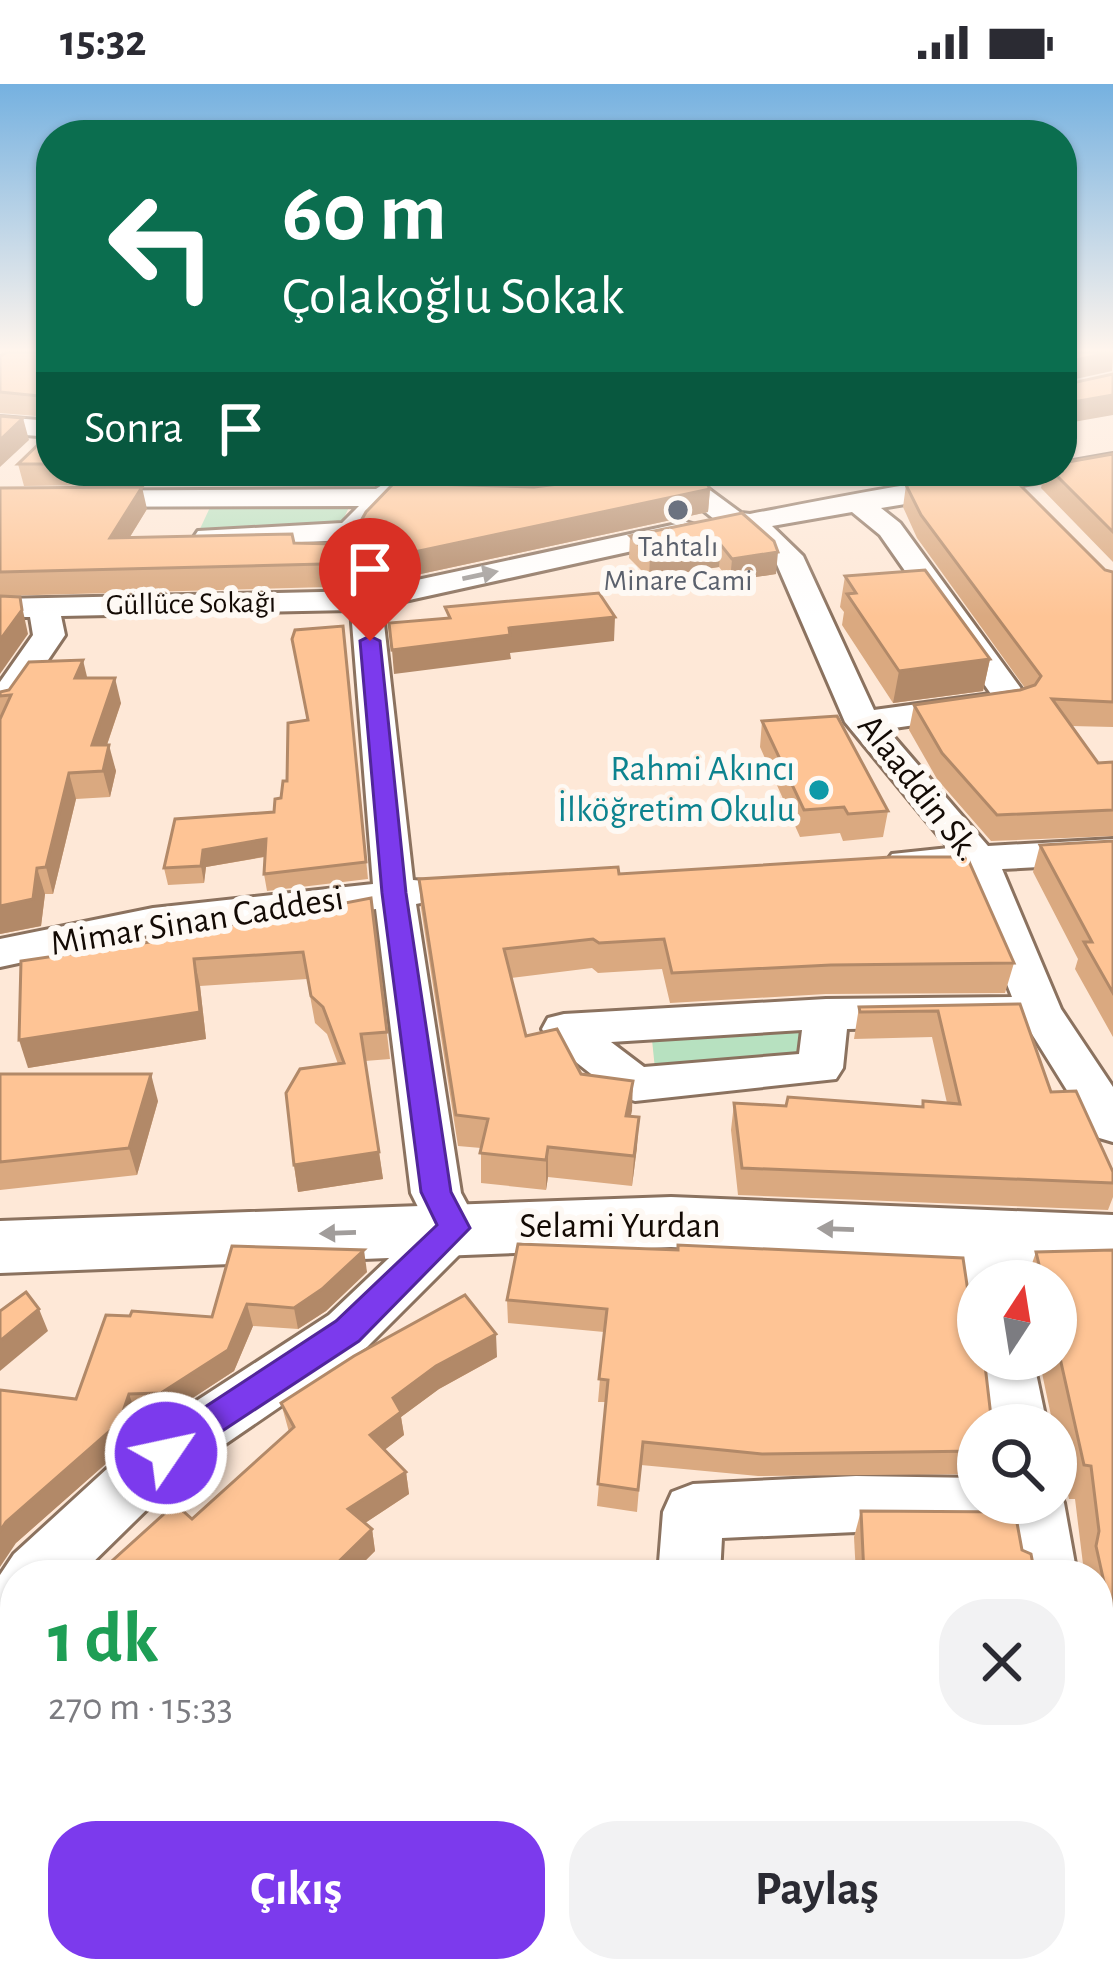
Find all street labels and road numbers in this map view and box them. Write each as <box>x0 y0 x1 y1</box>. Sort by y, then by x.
street label: Güllüce Sokağı <box>106 588 276 620</box>
street label: Alaaddin Sk. <box>851 708 987 868</box>
street label: Mimar Sinan Caddesi <box>48 880 346 962</box>
street label: Selami Yurdan <box>519 1208 721 1244</box>

